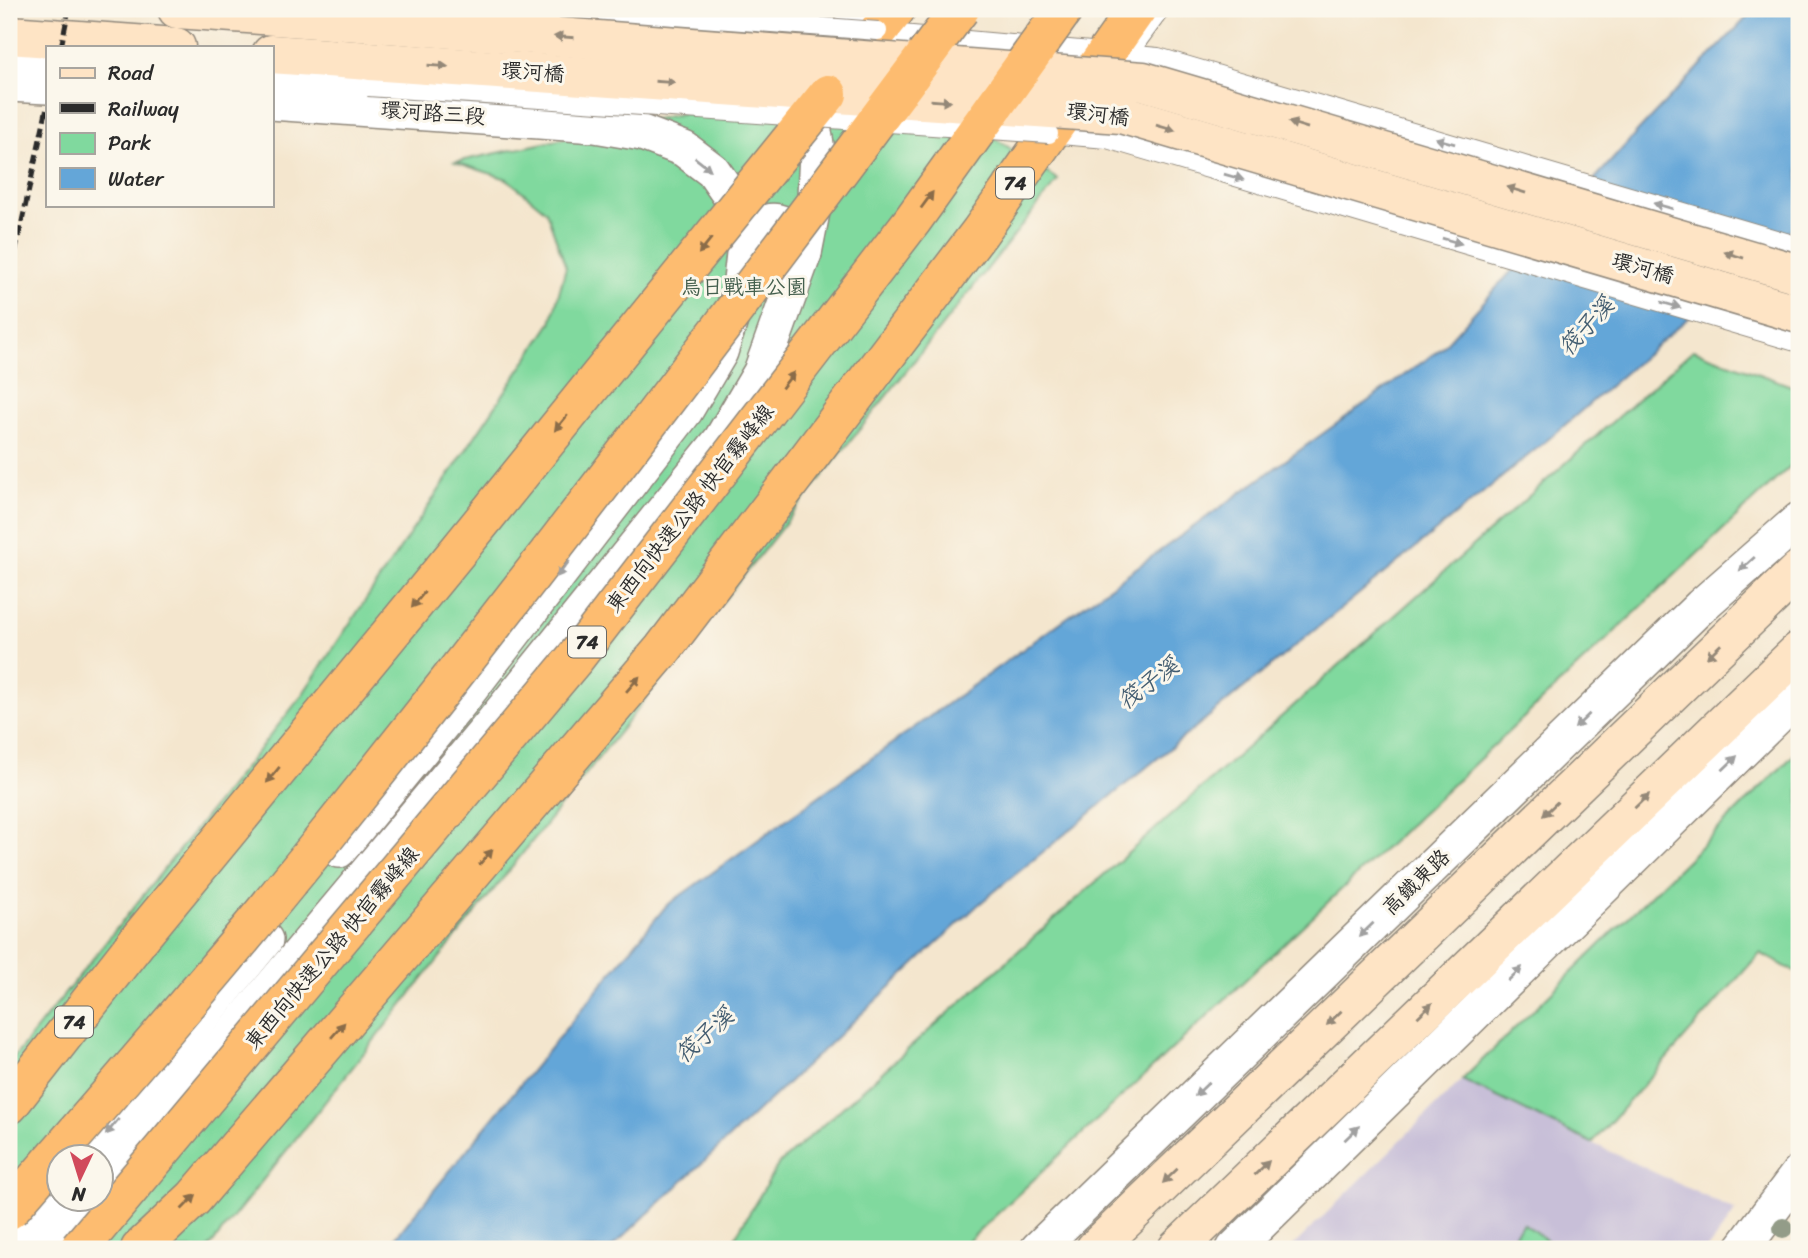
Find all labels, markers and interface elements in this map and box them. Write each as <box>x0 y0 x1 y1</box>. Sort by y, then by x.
one-way arrow <box>552 31 574 42</box>
legend <box>46 46 273 206</box>
street label: 環河橋 <box>500 51 566 93</box>
text: Road <box>108 54 155 92</box>
one-way arrow <box>427 61 449 72</box>
one-way arrow <box>654 77 676 88</box>
text: Railway <box>108 90 179 128</box>
street label: 環河路三段 <box>379 90 487 136</box>
street label: 環河橋 <box>1064 91 1132 137</box>
one-way arrow <box>930 96 952 107</box>
one-way arrow <box>1287 120 1308 130</box>
one-way arrow <box>1156 123 1177 133</box>
text: Park <box>108 124 151 162</box>
one-way arrow <box>1434 136 1455 146</box>
one-way arrow <box>694 156 712 171</box>
text: Water <box>108 160 165 198</box>
road number: 74 <box>996 168 1034 198</box>
one-way arrow <box>1224 172 1245 182</box>
one-way arrow <box>1505 185 1526 195</box>
one-way arrow <box>919 191 933 209</box>
one-way arrow <box>1653 200 1674 210</box>
one-way arrow <box>1442 236 1463 246</box>
one-way arrow <box>697 237 712 255</box>
street label: 環河橋 <box>1607 241 1679 295</box>
one-way arrow <box>1723 249 1744 259</box>
park label: 烏日戰車公園 <box>681 268 807 306</box>
water label: 筏子溪 <box>1548 285 1626 366</box>
one-way arrow <box>1660 300 1681 310</box>
one-way arrow <box>781 372 796 390</box>
street label: 東西向快速公路 快官霧峰線 <box>596 395 784 621</box>
one-way arrow <box>554 414 569 432</box>
one-way arrow <box>1739 556 1756 572</box>
one-way arrow <box>557 560 571 578</box>
one-way arrow <box>411 591 426 608</box>
road number: 74 <box>568 626 606 657</box>
one-way arrow <box>1706 642 1723 658</box>
water label: 筏子溪 <box>1108 645 1190 721</box>
one-way arrow <box>625 676 640 693</box>
one-way arrow <box>1574 712 1591 728</box>
one-way arrow <box>1721 754 1738 771</box>
one-way arrow <box>266 766 281 784</box>
one-way arrow <box>1633 794 1650 810</box>
one-way arrow <box>1542 800 1559 816</box>
street label: 東西向快速公路 快官霧峰線 <box>235 837 429 1059</box>
street label: 高鐵東路 <box>1373 839 1459 925</box>
one-way arrow <box>478 848 493 866</box>
one-way arrow <box>1358 922 1375 938</box>
one-way arrow <box>1506 965 1523 982</box>
water label: 筏子溪 <box>665 996 745 1074</box>
one-way arrow <box>1417 1002 1434 1019</box>
road number: 74 <box>55 1006 93 1038</box>
one-way arrow <box>1326 1009 1343 1025</box>
one-way arrow <box>330 1021 346 1039</box>
one-way arrow <box>1194 1080 1211 1096</box>
one-way arrow <box>105 1118 120 1135</box>
one-way arrow <box>1344 1124 1361 1141</box>
north arrow <box>46 1142 116 1212</box>
one-way arrow <box>1253 1159 1270 1176</box>
one-way arrow <box>1162 1168 1178 1184</box>
text: N <box>70 1177 88 1211</box>
one-way arrow <box>181 1194 197 1210</box>

